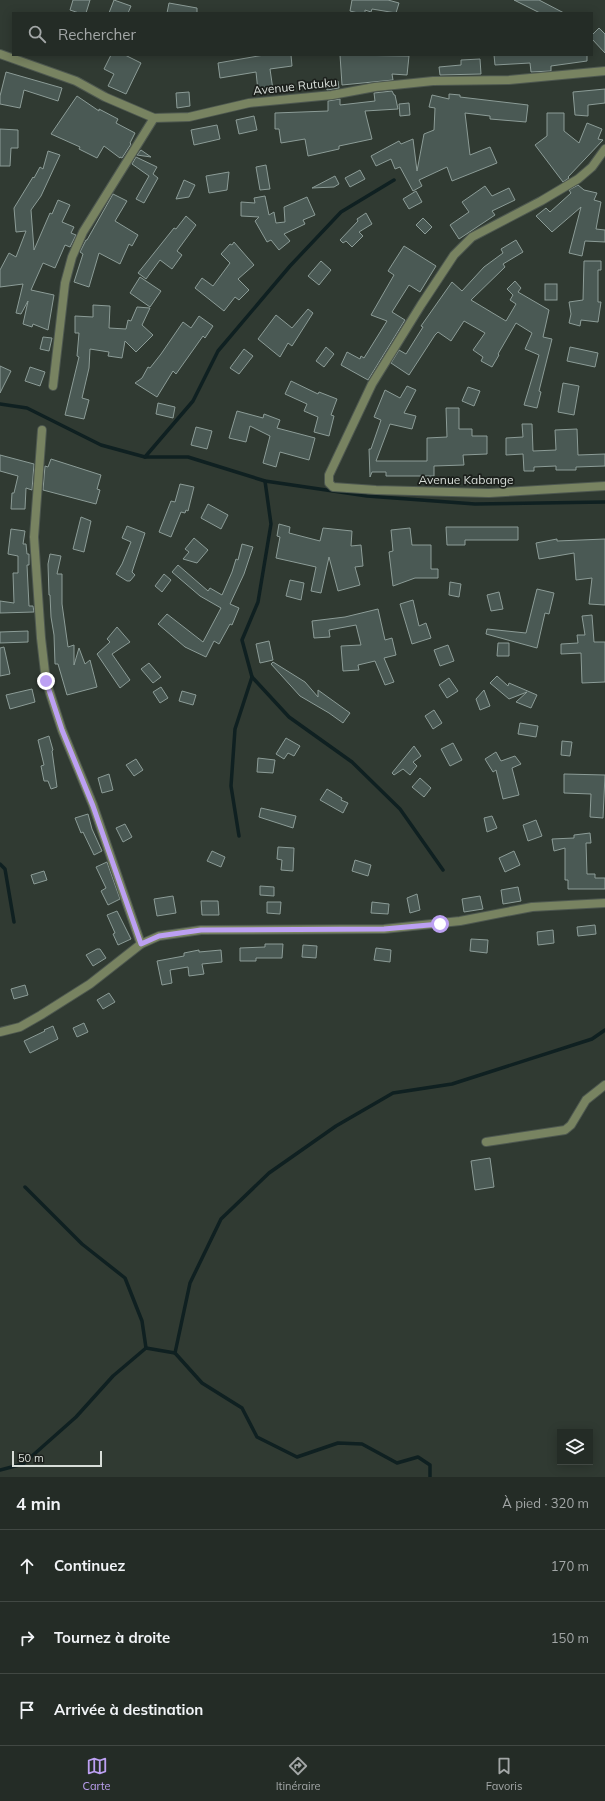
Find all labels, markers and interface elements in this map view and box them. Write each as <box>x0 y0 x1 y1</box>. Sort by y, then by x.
search box <box>12 12 593 56</box>
icon: search <box>26 23 48 45</box>
text: Rechercher <box>58 25 136 44</box>
street label: Avenue Rutuku <box>252 74 338 98</box>
street label: Avenue Kabange <box>419 472 513 487</box>
route end <box>37 672 55 690</box>
route start <box>431 915 449 933</box>
map controls <box>557 1429 593 1465</box>
button: layers <box>557 1429 593 1465</box>
scale bar <box>12 1449 102 1468</box>
text: 50 m <box>18 1451 44 1465</box>
text: 4 min <box>16 1493 61 1514</box>
text: À pied · 320 m <box>502 1495 589 1511</box>
icon: ahead <box>16 1555 38 1577</box>
text: Continuez <box>54 1556 125 1575</box>
text: 170 m <box>551 1558 589 1574</box>
icon: right <box>16 1627 38 1649</box>
text: Tournez à droite <box>54 1628 170 1647</box>
text: 150 m <box>551 1630 589 1646</box>
icon: arrive <box>16 1699 38 1721</box>
text: Arrivée à destination <box>54 1700 203 1719</box>
tab: Carte <box>83 1755 111 1793</box>
tab: Itinéraire <box>276 1755 321 1793</box>
tab: Favoris <box>486 1755 522 1793</box>

